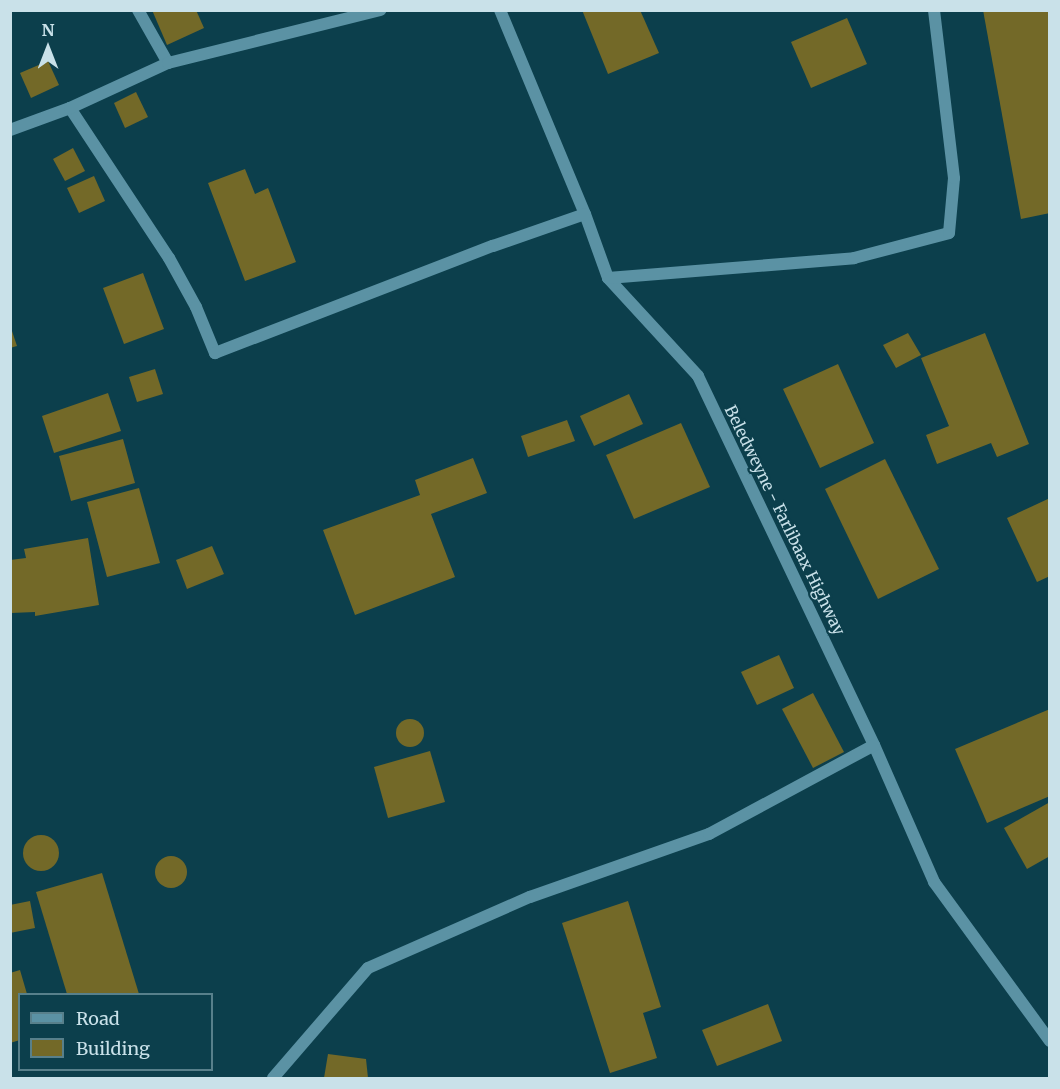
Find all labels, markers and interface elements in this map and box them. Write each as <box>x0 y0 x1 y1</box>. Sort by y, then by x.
north arrow <box>18 18 78 78</box>
text: N <box>42 20 54 40</box>
street label: Beledweyne - Farlibaax Highway <box>721 402 849 638</box>
legend <box>18 993 213 1071</box>
text: Road <box>76 1007 120 1030</box>
text: Building <box>76 1037 150 1060</box>

